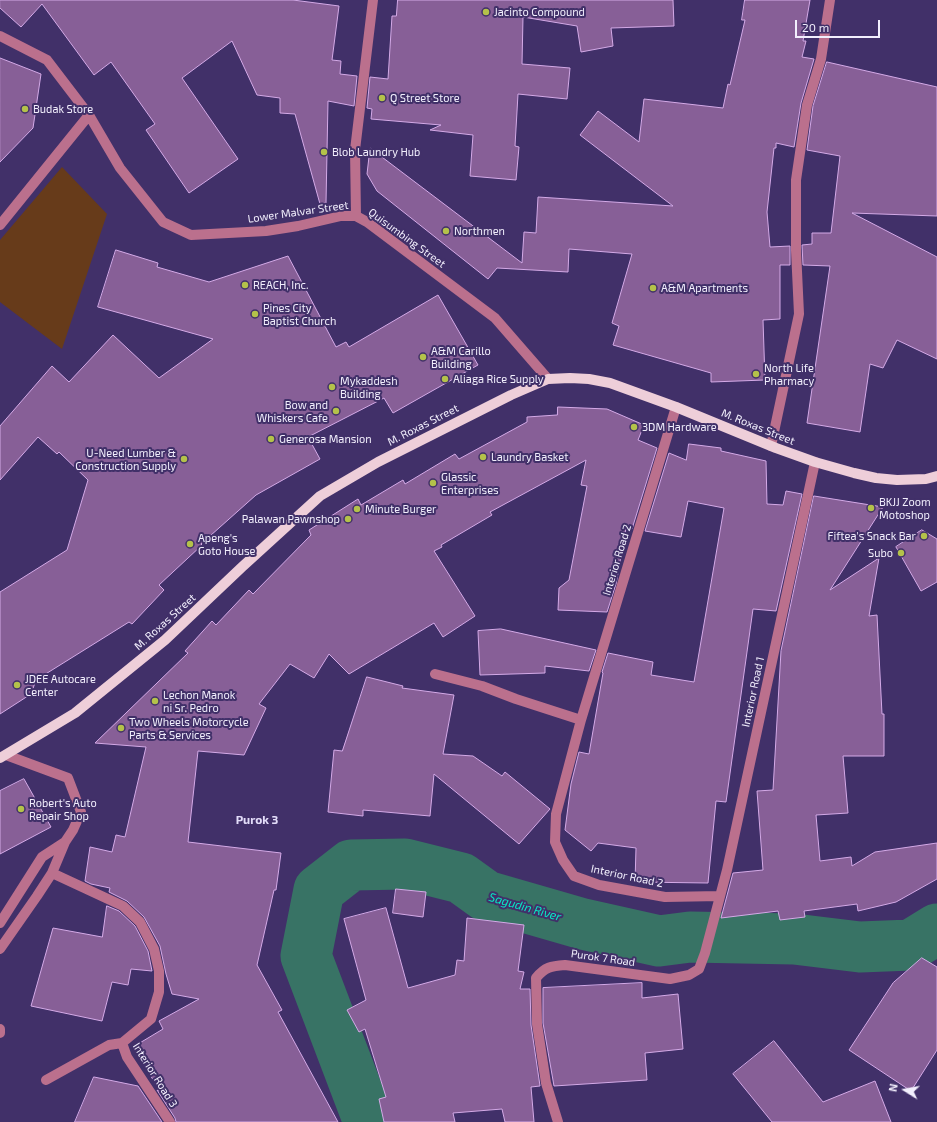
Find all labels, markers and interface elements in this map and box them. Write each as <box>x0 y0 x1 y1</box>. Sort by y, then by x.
place label: Jacinto Compound <box>494 5 585 19</box>
marker: Jacinto Compound <box>481 7 491 17</box>
scale bar <box>797 12 882 38</box>
text: 20 m <box>802 20 829 34</box>
place label: Q Street Store <box>390 91 460 105</box>
marker: Q Street Store <box>377 93 387 103</box>
place label: Budak Store <box>33 102 93 116</box>
marker: Budak Store <box>20 104 30 114</box>
place label: Blob Laundry Hub <box>332 145 420 159</box>
marker: Blob Laundry Hub <box>319 147 329 157</box>
street label: Lower Malvar Street <box>247 198 349 226</box>
street label: Quisumbing Street <box>366 206 448 270</box>
place label: Northmen <box>454 224 505 238</box>
marker: Northmen <box>441 226 451 236</box>
place label: REACH, Inc. <box>253 278 309 292</box>
marker: REACH, Inc. <box>240 280 250 290</box>
place label: A&M Apartments <box>661 281 748 295</box>
marker: A&M Apartments <box>648 283 658 293</box>
place label: Pines City Baptist Church <box>263 301 336 327</box>
marker: Pines City Baptist Church <box>250 309 260 319</box>
place label: A&M Carillo Building <box>431 344 491 370</box>
marker: A&M Carillo Building <box>418 352 428 362</box>
place label: North Life Pharmacy <box>764 361 814 387</box>
marker: North Life Pharmacy <box>751 369 761 379</box>
place label: Aliaga Rice Supply <box>453 372 544 386</box>
place label: Mykaddesh Building <box>340 374 398 400</box>
marker: Aliaga Rice Supply <box>440 374 450 384</box>
marker: Mykaddesh Building <box>327 382 337 392</box>
place label: Bow and Whiskers Cafe <box>257 398 328 424</box>
street label: M. Roxas Street <box>385 401 461 449</box>
marker: Bow and Whiskers Cafe <box>331 406 341 416</box>
street label: M. Roxas Street <box>719 406 797 448</box>
place label: 3DM Hardware <box>642 420 717 434</box>
marker: 3DM Hardware <box>629 422 639 432</box>
place label: Generosa Mansion <box>279 432 372 446</box>
marker: Generosa Mansion <box>266 434 276 444</box>
place label: U-Need Lumber & Construction Supply <box>75 446 176 472</box>
place label: Laundry Basket <box>491 450 568 464</box>
marker: Laundry Basket <box>478 452 488 462</box>
marker: U-Need Lumber & Construction Supply <box>179 454 189 464</box>
place label: Glassic Enterprises <box>441 470 499 496</box>
marker: Glassic Enterprises <box>428 478 438 488</box>
place label: BKJJ Zoom Motoshop <box>879 495 931 521</box>
place label: Minute Burger <box>365 502 436 516</box>
marker: BKJJ Zoom Motoshop <box>866 503 876 513</box>
marker: Minute Burger <box>352 504 362 514</box>
place label: Palawan Pawnshop <box>242 512 340 526</box>
marker: Palawan Pawnshop <box>343 514 353 524</box>
street label: Interior Road 2 <box>600 523 634 597</box>
place label: Fiftea's Snack Bar <box>828 529 916 543</box>
place label: Apeng's Goto House <box>198 531 255 557</box>
marker: Fiftea's Snack Bar <box>919 531 929 541</box>
marker: Apeng's Goto House <box>185 539 195 549</box>
place label: Subo <box>868 546 893 560</box>
marker: Subo <box>896 548 906 558</box>
street label: M. Roxas Street <box>132 591 198 653</box>
street label: Interior Road 1 <box>739 656 767 728</box>
place label: JDEE Autocare Center <box>25 672 96 698</box>
marker: JDEE Autocare Center <box>12 680 22 690</box>
place label: Lechon Manok ni Sr. Pedro <box>163 688 235 714</box>
marker: Lechon Manok ni Sr. Pedro <box>150 696 160 706</box>
place label: Two Wheels Motorcycle Parts & Services <box>129 715 249 741</box>
marker: Two Wheels Motorcycle Parts & Services <box>116 723 126 733</box>
place label: Robert's Auto Repair Shop <box>29 796 97 822</box>
marker: Robert's Auto Repair Shop <box>16 804 26 814</box>
district label: Purok 3 <box>236 813 278 827</box>
street label: Interior Road 2 <box>590 862 664 890</box>
water label: Sagudin River <box>487 890 563 924</box>
street label: Purok 7 Road <box>570 947 636 969</box>
street label: Interior Road 3 <box>130 1040 180 1110</box>
north arrow <box>885 1070 925 1110</box>
text: N <box>886 1082 900 1093</box>

